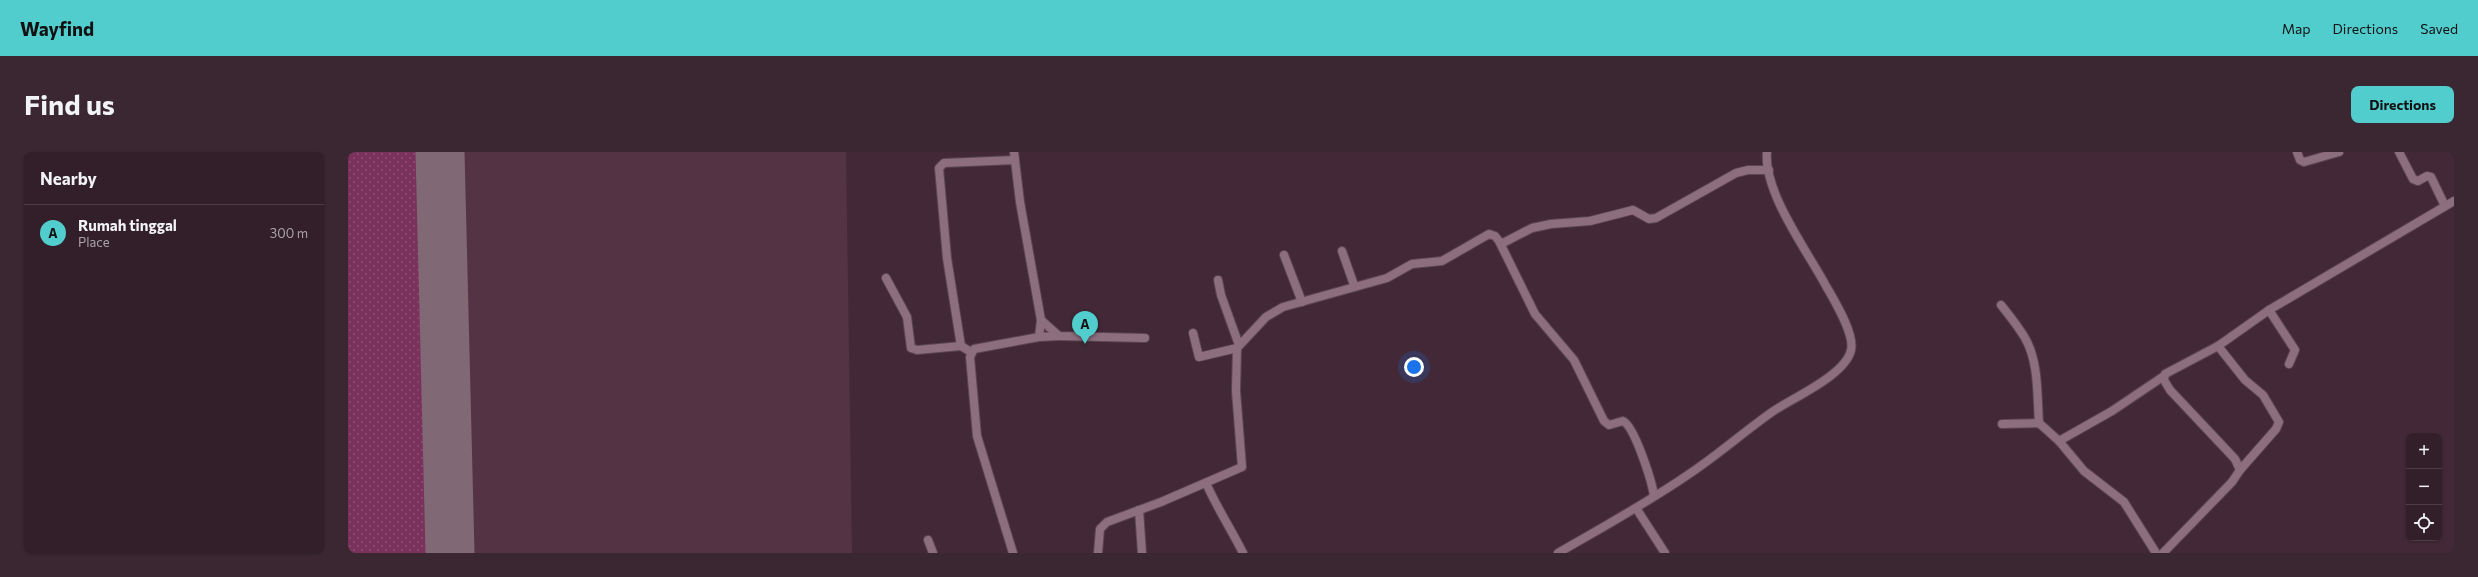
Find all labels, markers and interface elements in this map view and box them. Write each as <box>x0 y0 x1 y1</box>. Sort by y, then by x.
text: Wayfind <box>20 17 94 40</box>
text: Map <box>2282 20 2311 37</box>
text: Directions <box>2333 20 2398 37</box>
text: Saved <box>2420 20 2458 37</box>
button: Directions <box>2351 86 2454 123</box>
text: Find us <box>24 87 115 121</box>
text: Nearby <box>40 168 97 189</box>
text: Rumah tinggal <box>78 216 177 234</box>
text: A <box>48 225 58 241</box>
text: 300 m <box>270 225 308 241</box>
text: Place <box>78 234 110 250</box>
pin: A <box>1072 311 1098 344</box>
your location <box>1404 357 1424 377</box>
map controls <box>2406 433 2442 541</box>
button: + <box>2406 433 2442 469</box>
button: − <box>2406 469 2442 505</box>
button: locate <box>2406 505 2442 541</box>

